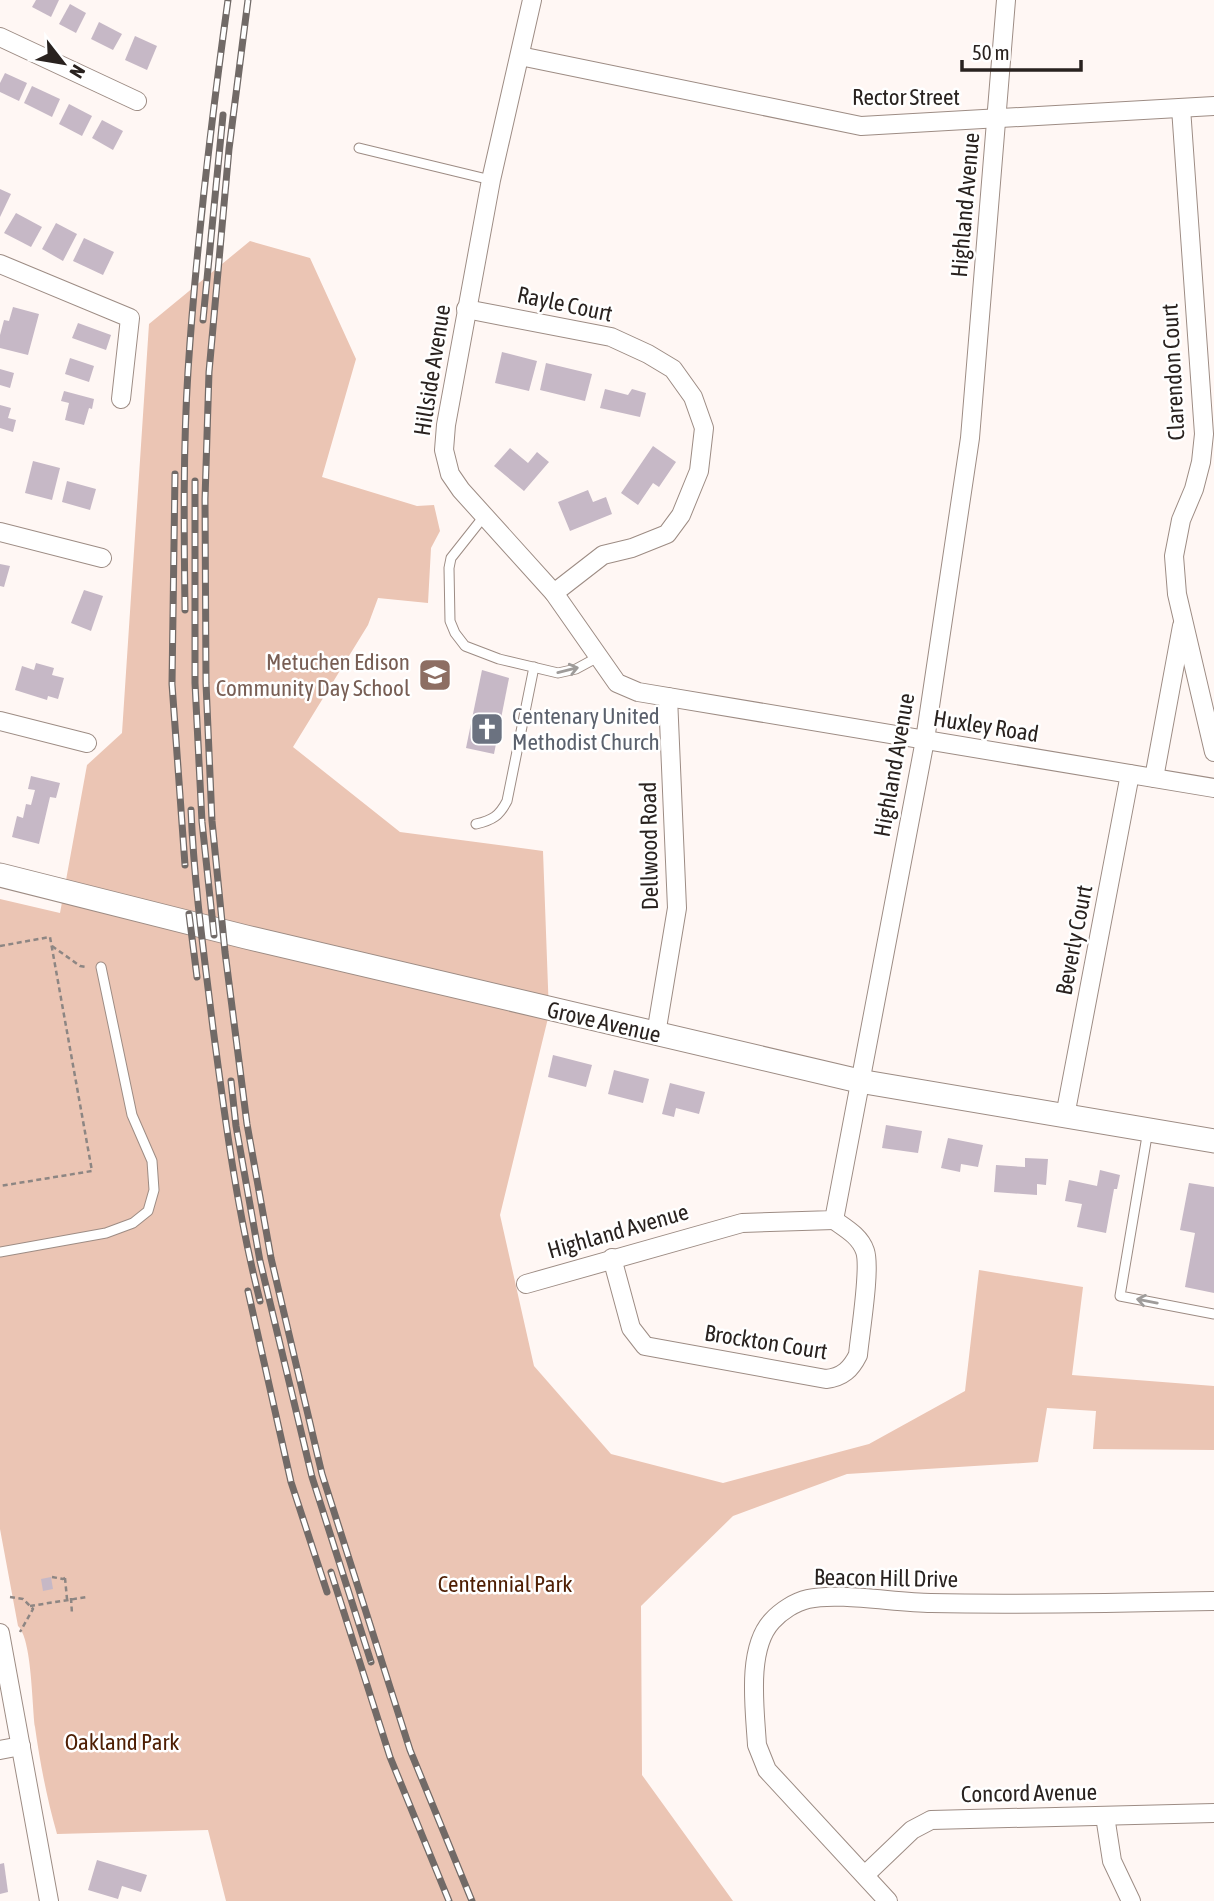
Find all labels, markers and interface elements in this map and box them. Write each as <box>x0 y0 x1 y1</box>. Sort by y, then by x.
north arrow <box>28 28 98 98</box>
scale bar <box>962 28 1081 72</box>
text: 50 m <box>972 40 1010 64</box>
text: N <box>65 61 90 82</box>
street label: Rector Street <box>852 84 960 110</box>
street label: Highland Avenue <box>946 131 984 279</box>
street label: Rayle Court <box>515 281 615 327</box>
street label: Hillside Avenue <box>409 303 455 437</box>
street label: Clarendon Court <box>1156 303 1190 441</box>
place label: Metuchen Edison Community Day School <box>216 649 410 701</box>
school or university icon: Metuchen Edison Community Day School <box>416 656 454 694</box>
one-way arrow <box>556 663 579 676</box>
street label: Highland Avenue <box>869 691 919 839</box>
place label: Centenary United Methodist Church <box>512 703 660 755</box>
street label: Huxley Road <box>931 705 1041 747</box>
church icon: Centenary United Methodist Church <box>468 710 506 748</box>
street label: Dellwood Road <box>635 782 663 910</box>
street label: Beverly Court <box>1051 883 1097 997</box>
street label: Grove Avenue <box>545 996 663 1048</box>
street label: Highland Avenue <box>545 1198 691 1264</box>
one-way arrow <box>1136 1294 1159 1308</box>
street label: Brockton Court <box>703 1319 829 1365</box>
street label: Beacon Hill Drive <box>814 1564 958 1592</box>
park label: Centennial Park <box>438 1571 572 1597</box>
park label: Oakland Park <box>65 1729 179 1755</box>
street label: Concord Avenue <box>961 1779 1097 1807</box>

